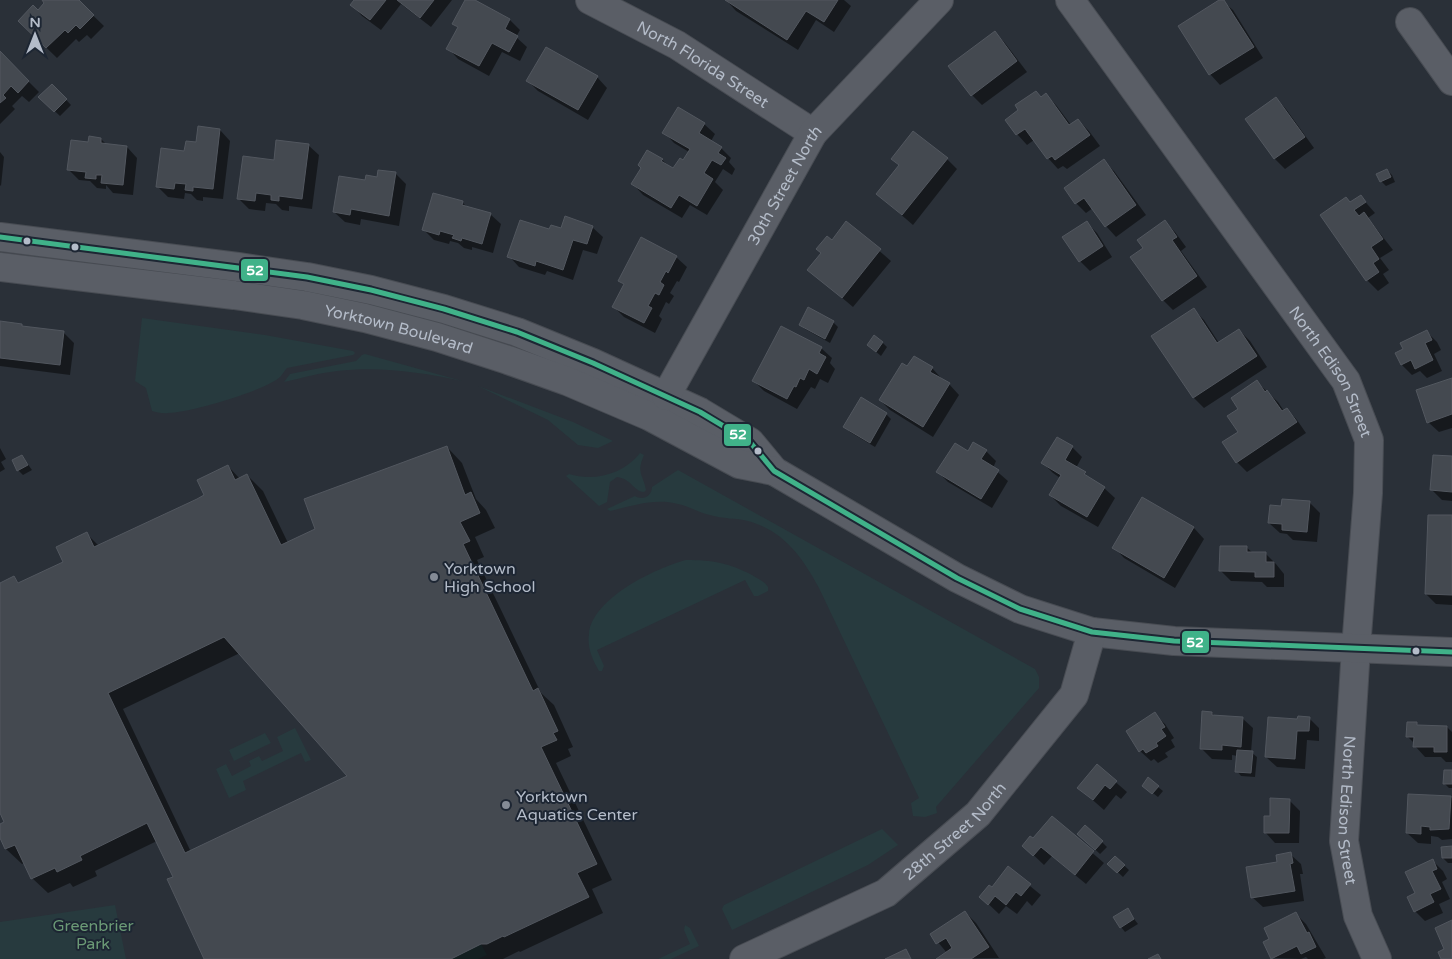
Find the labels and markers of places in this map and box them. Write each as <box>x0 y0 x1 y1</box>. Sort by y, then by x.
unlabelled marker <box>22 236 32 246</box>
unlabelled marker <box>70 242 80 252</box>
unlabelled marker <box>753 446 763 456</box>
place label: Yorktown High School <box>444 559 535 597</box>
marker: Yorktown High School <box>428 571 440 583</box>
unlabelled marker <box>1411 646 1421 656</box>
place label: Yorktown Aquatics Center <box>516 787 638 825</box>
marker: Yorktown Aquatics Center <box>500 799 512 811</box>

